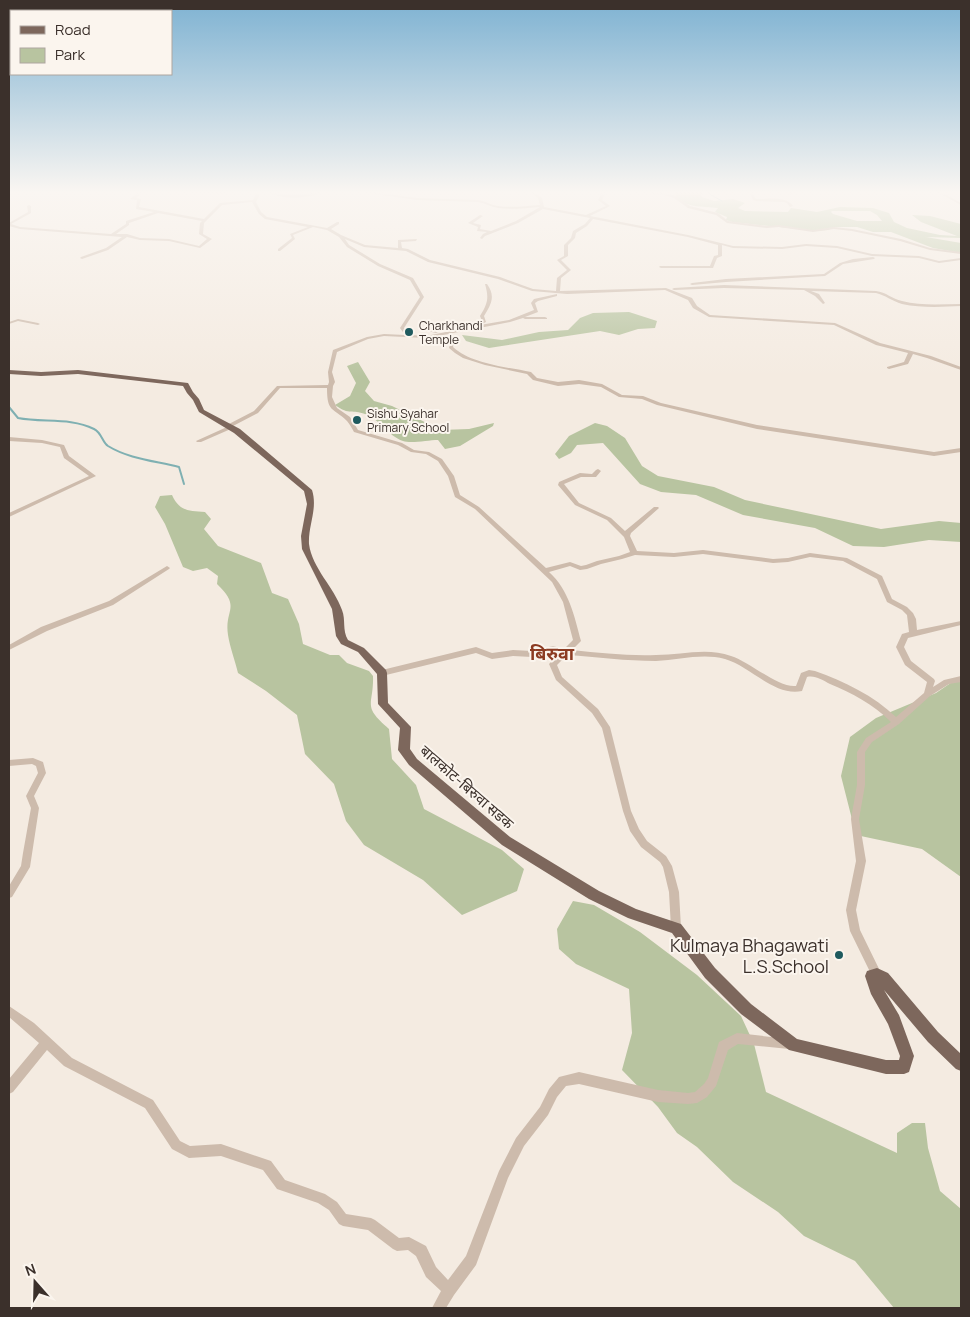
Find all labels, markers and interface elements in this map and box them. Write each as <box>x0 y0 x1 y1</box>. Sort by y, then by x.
legend <box>10 10 172 75</box>
text: Road <box>55 19 91 40</box>
text: Park <box>55 44 85 65</box>
place label: Charkhandi Temple <box>419 317 482 348</box>
marker: Charkhandi Temple <box>403 326 415 338</box>
place label: Sishu Syahar Primary School <box>367 405 449 436</box>
marker: Sishu Syahar Primary School <box>351 414 363 426</box>
district label: बिरुवा <box>530 641 575 665</box>
street label: बालकोट-बिरुवा सडक <box>416 740 519 834</box>
place label: Kulmaya Bhagawati L.S.School <box>670 933 829 978</box>
marker: Kulmaya Bhagawati L.S.School <box>833 949 845 961</box>
north arrow <box>10 1257 60 1307</box>
text: N <box>22 1259 38 1280</box>

